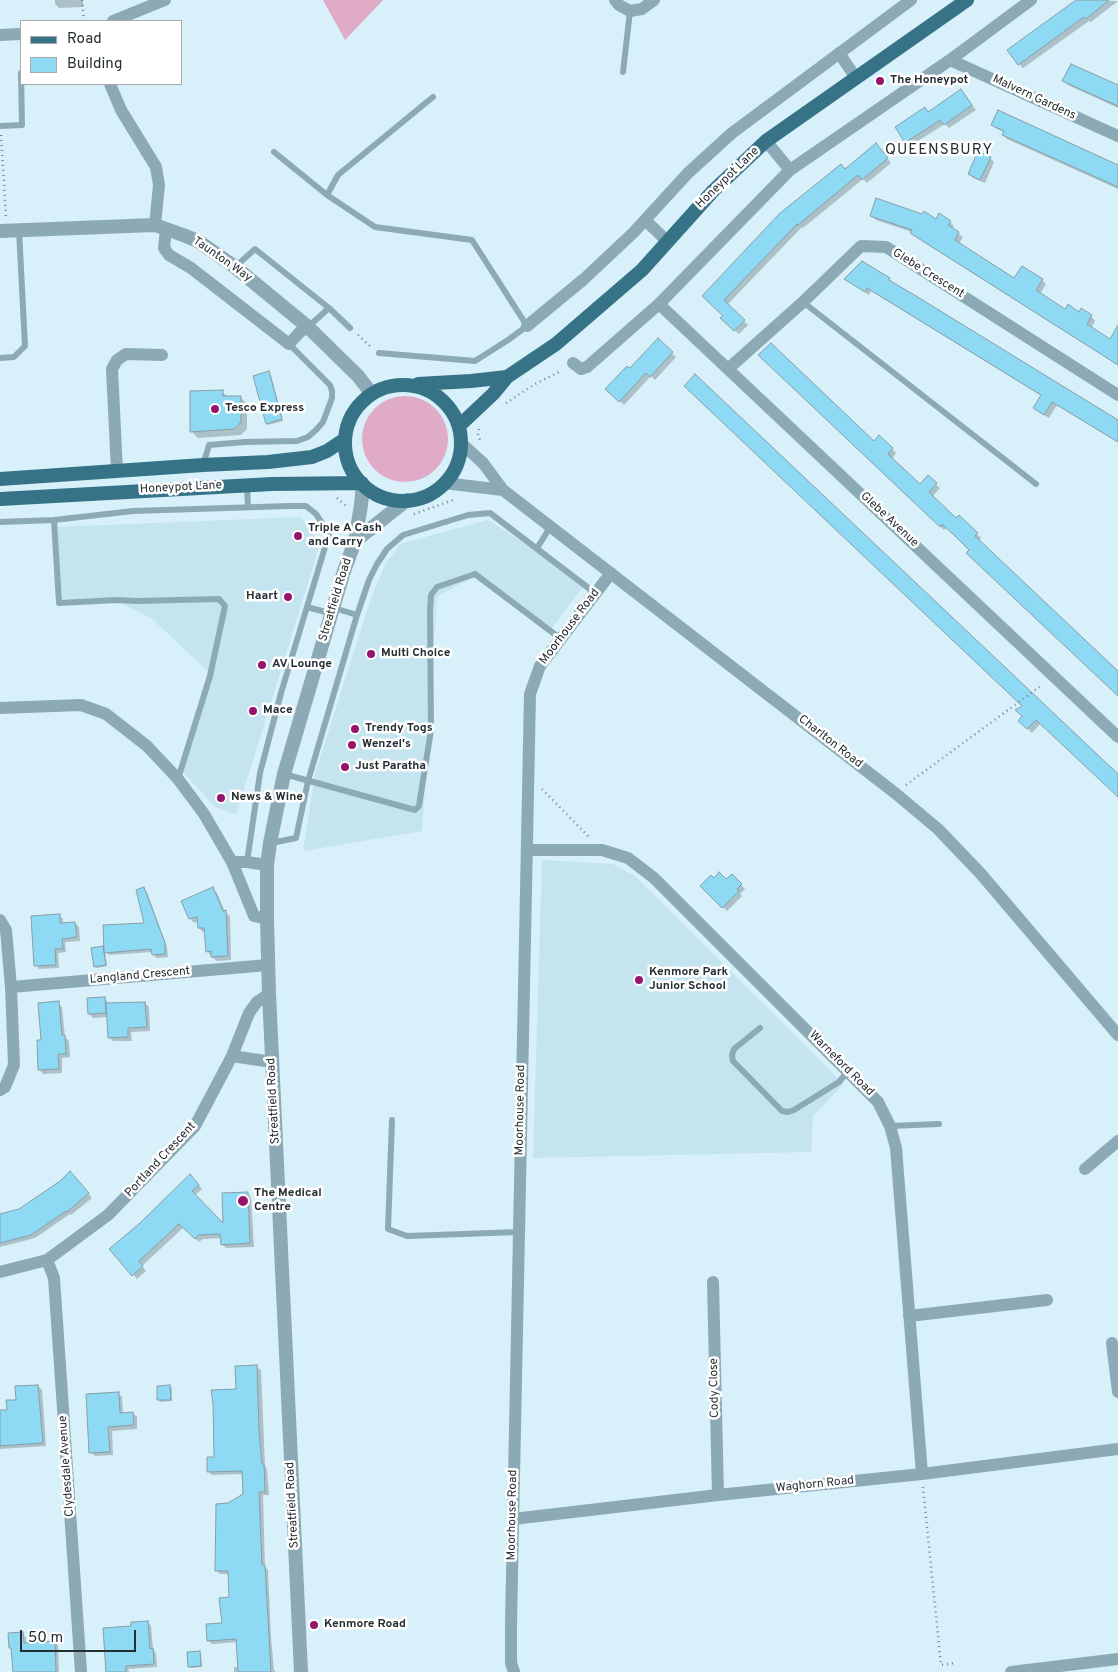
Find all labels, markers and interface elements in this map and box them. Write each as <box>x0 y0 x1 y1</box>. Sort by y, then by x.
legend <box>20 20 182 85</box>
text: Road <box>67 30 102 49</box>
text: Building <box>67 55 122 74</box>
street label: Malvern Gardens <box>990 72 1078 124</box>
place label: The Honeypot <box>890 74 968 88</box>
marker: The Honeypot <box>874 75 886 87</box>
district label: QUEENSBURY <box>884 142 994 160</box>
street label: Honeypot Lane <box>693 144 763 212</box>
street label: Taunton Way <box>190 234 254 286</box>
street label: Glebe Crescent <box>889 246 967 302</box>
place label: Tesco Express <box>225 402 304 416</box>
marker: Tesco Express <box>209 403 221 415</box>
street label: Honeypot Lane <box>140 479 222 497</box>
street label: Glebe Avenue <box>857 489 921 551</box>
place label: Triple A Cash and Carry <box>308 522 382 550</box>
marker: Triple A Cash and Carry <box>292 530 304 542</box>
street label: Streatfield Road <box>316 557 356 643</box>
street label: Moorhouse Road <box>537 586 603 668</box>
place label: Haart <box>246 590 278 604</box>
marker: Haart <box>282 591 294 603</box>
place label: Multi Choice <box>381 647 450 661</box>
marker: Multi Choice <box>365 648 377 660</box>
place label: AV Lounge <box>272 658 332 672</box>
marker: AV Lounge <box>256 659 268 671</box>
place label: Mace <box>263 704 293 718</box>
marker: Mace <box>247 705 259 717</box>
street label: Charlton Road <box>795 713 865 771</box>
place label: Trendy Togs <box>365 722 433 736</box>
marker: Trendy Togs <box>349 723 361 735</box>
place label: Wenzel's <box>362 738 411 752</box>
marker: Wenzel's <box>346 739 358 751</box>
place label: Just Paratha <box>355 760 426 774</box>
marker: Just Paratha <box>339 761 351 773</box>
place label: News & Wine <box>231 791 303 805</box>
marker: News & Wine <box>215 792 227 804</box>
street label: Langland Crescent <box>89 964 191 988</box>
place label: Kenmore Park Junior School <box>649 966 728 994</box>
marker: Kenmore Park Junior School <box>633 974 645 986</box>
street label: Warneford Road <box>805 1028 877 1100</box>
street label: Streatfield Road <box>265 1057 283 1145</box>
street label: Moorhouse Road <box>513 1065 529 1155</box>
street label: Portland Crescent <box>123 1120 199 1200</box>
place label: The Medical Centre <box>254 1187 322 1215</box>
marker: The Medical Centre <box>236 1194 250 1208</box>
street label: Cody Close <box>707 1358 723 1418</box>
street label: Clydesdale Avenue <box>56 1415 78 1517</box>
street label: Streatfield Road <box>284 1461 302 1549</box>
street label: Moorhouse Road <box>505 1470 521 1560</box>
street label: Waghorn Road <box>775 1474 855 1496</box>
place label: Kenmore Road <box>324 1618 406 1632</box>
marker: Kenmore Road <box>308 1619 320 1631</box>
scale bar <box>22 1620 139 1652</box>
text: 50 m <box>28 1629 63 1648</box>

